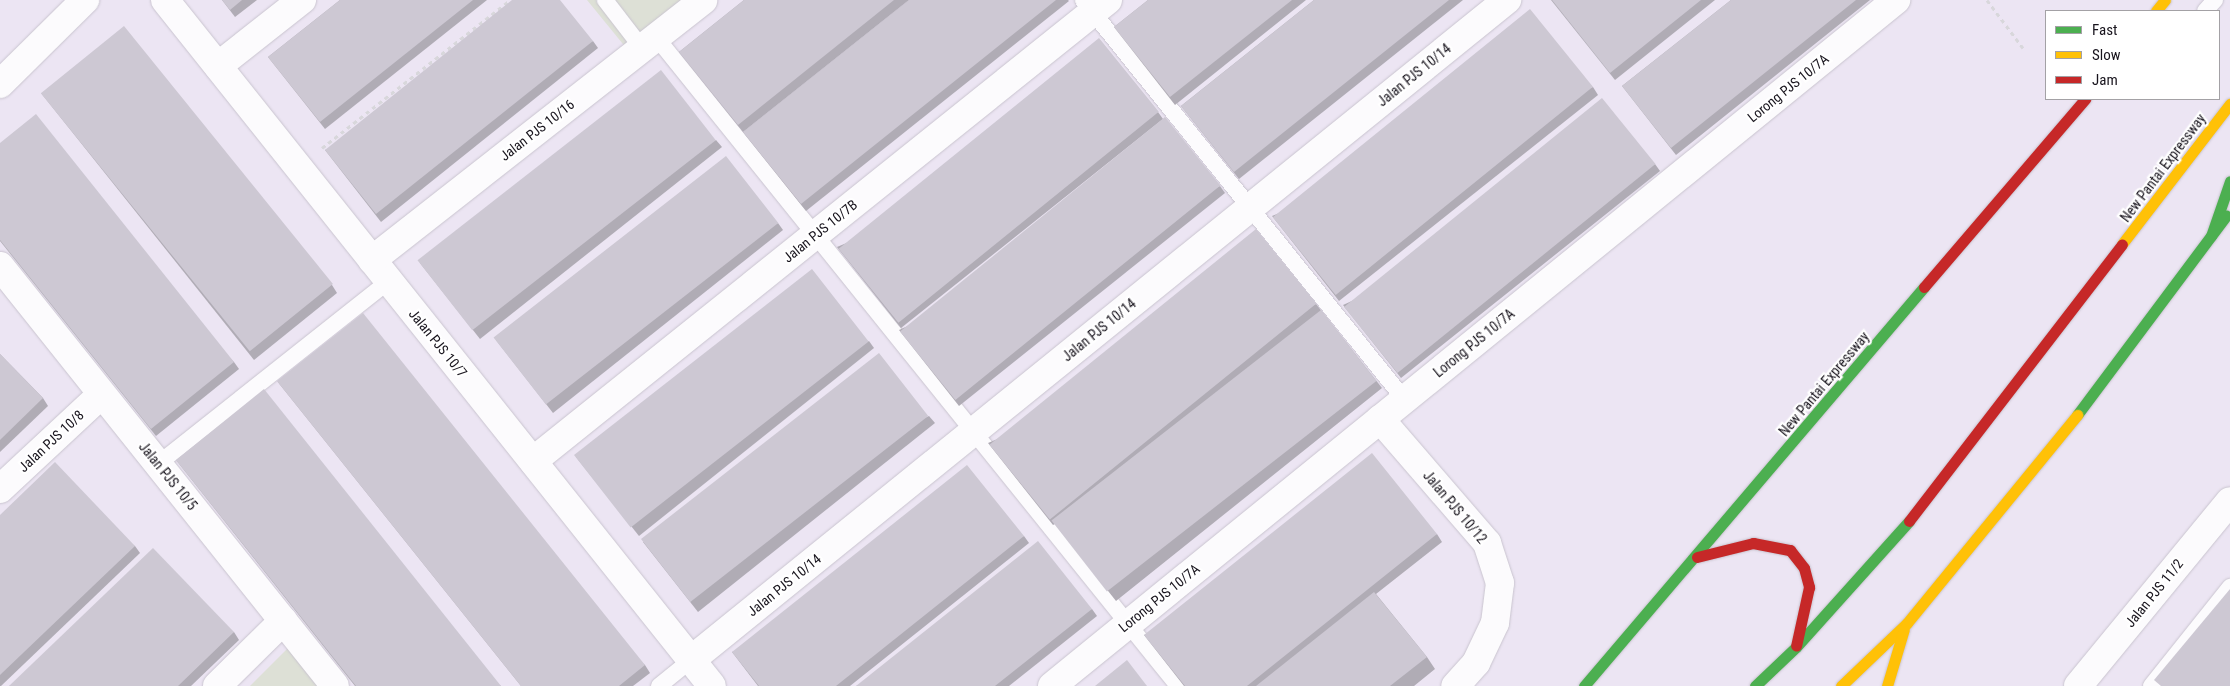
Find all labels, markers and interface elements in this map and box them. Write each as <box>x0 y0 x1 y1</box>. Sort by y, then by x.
legend <box>2045 10 2220 100</box>
text: Fast <box>2092 21 2117 39</box>
street label: Jalan PJS 10/14 <box>1374 40 1454 110</box>
text: Slow <box>2092 46 2121 64</box>
street label: Lorong PJS 10/7A <box>1744 50 1832 126</box>
text: Jam <box>2092 71 2118 89</box>
street label: Jalan PJS 10/16 <box>496 96 578 164</box>
street label: New Pantai Expressway <box>2117 111 2209 225</box>
street label: Jalan PJS 10/7B <box>780 196 860 266</box>
street label: Jalan PJS 10/14 <box>1059 295 1139 365</box>
street label: Jalan PJS 10/7 <box>405 305 471 381</box>
street label: Lorong PJS 10/7A <box>1430 305 1518 381</box>
street label: New Pantai Expressway <box>1775 328 1873 440</box>
street label: Jalan PJS 10/8 <box>15 407 87 475</box>
street label: Jalan PJS 10/5 <box>135 438 201 514</box>
street label: Jalan PJS 10/12 <box>1420 467 1490 547</box>
street label: Jalan PJS 10/14 <box>744 550 824 620</box>
street label: Jalan PJS 11/2 <box>2121 555 2187 631</box>
street label: Lorong PJS 10/7A <box>1115 560 1203 636</box>

